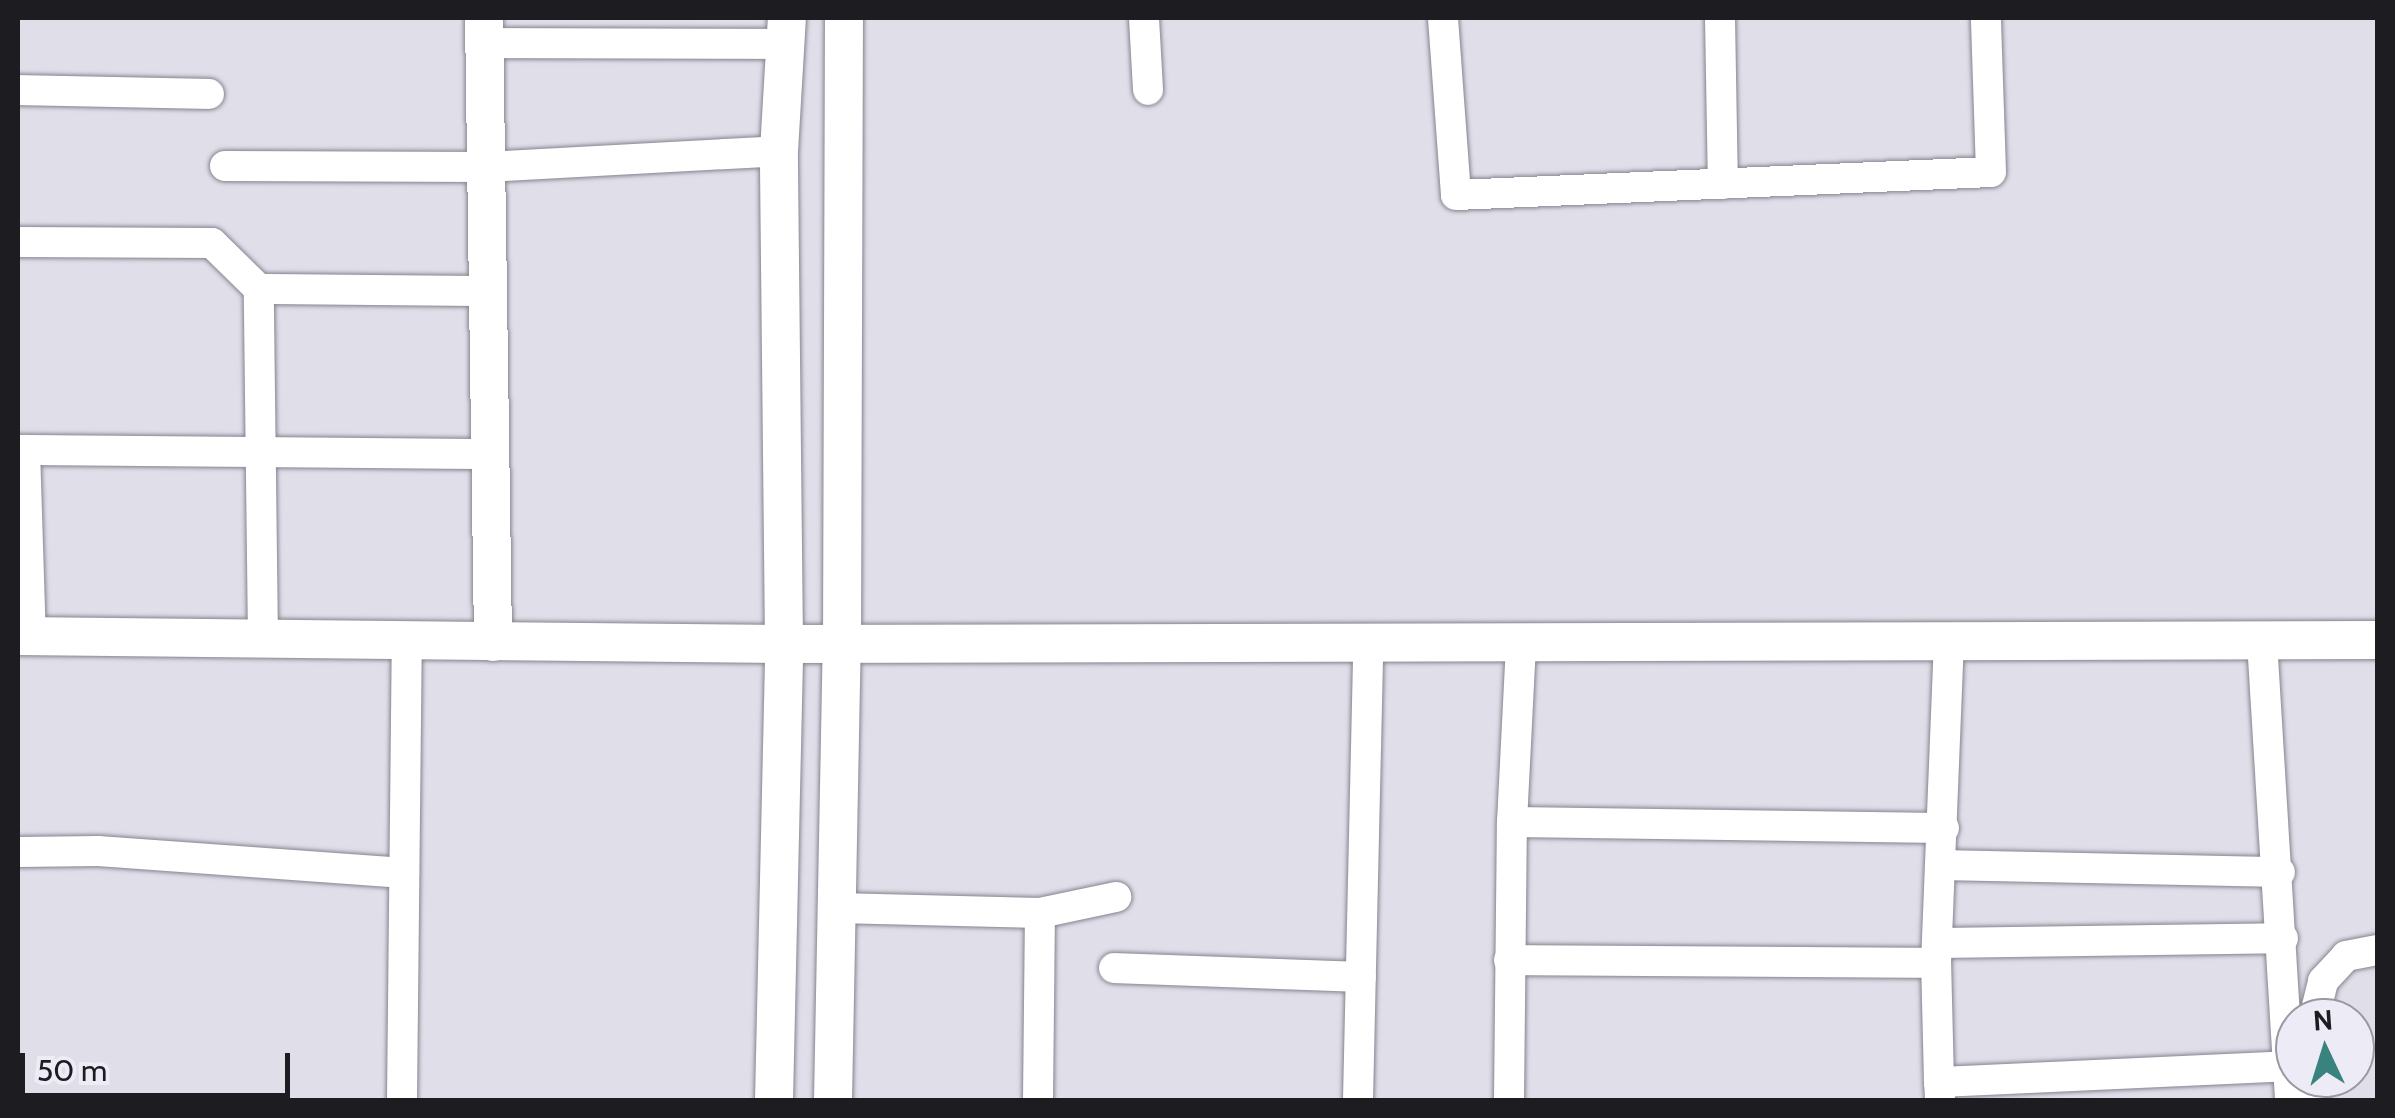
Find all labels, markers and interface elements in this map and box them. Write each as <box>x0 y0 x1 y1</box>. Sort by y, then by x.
north arrow <box>2275 998 2375 1098</box>
text: N <box>2312 1002 2334 1038</box>
scale bar <box>25 1033 295 1095</box>
text: 50 m <box>37 1052 107 1089</box>

